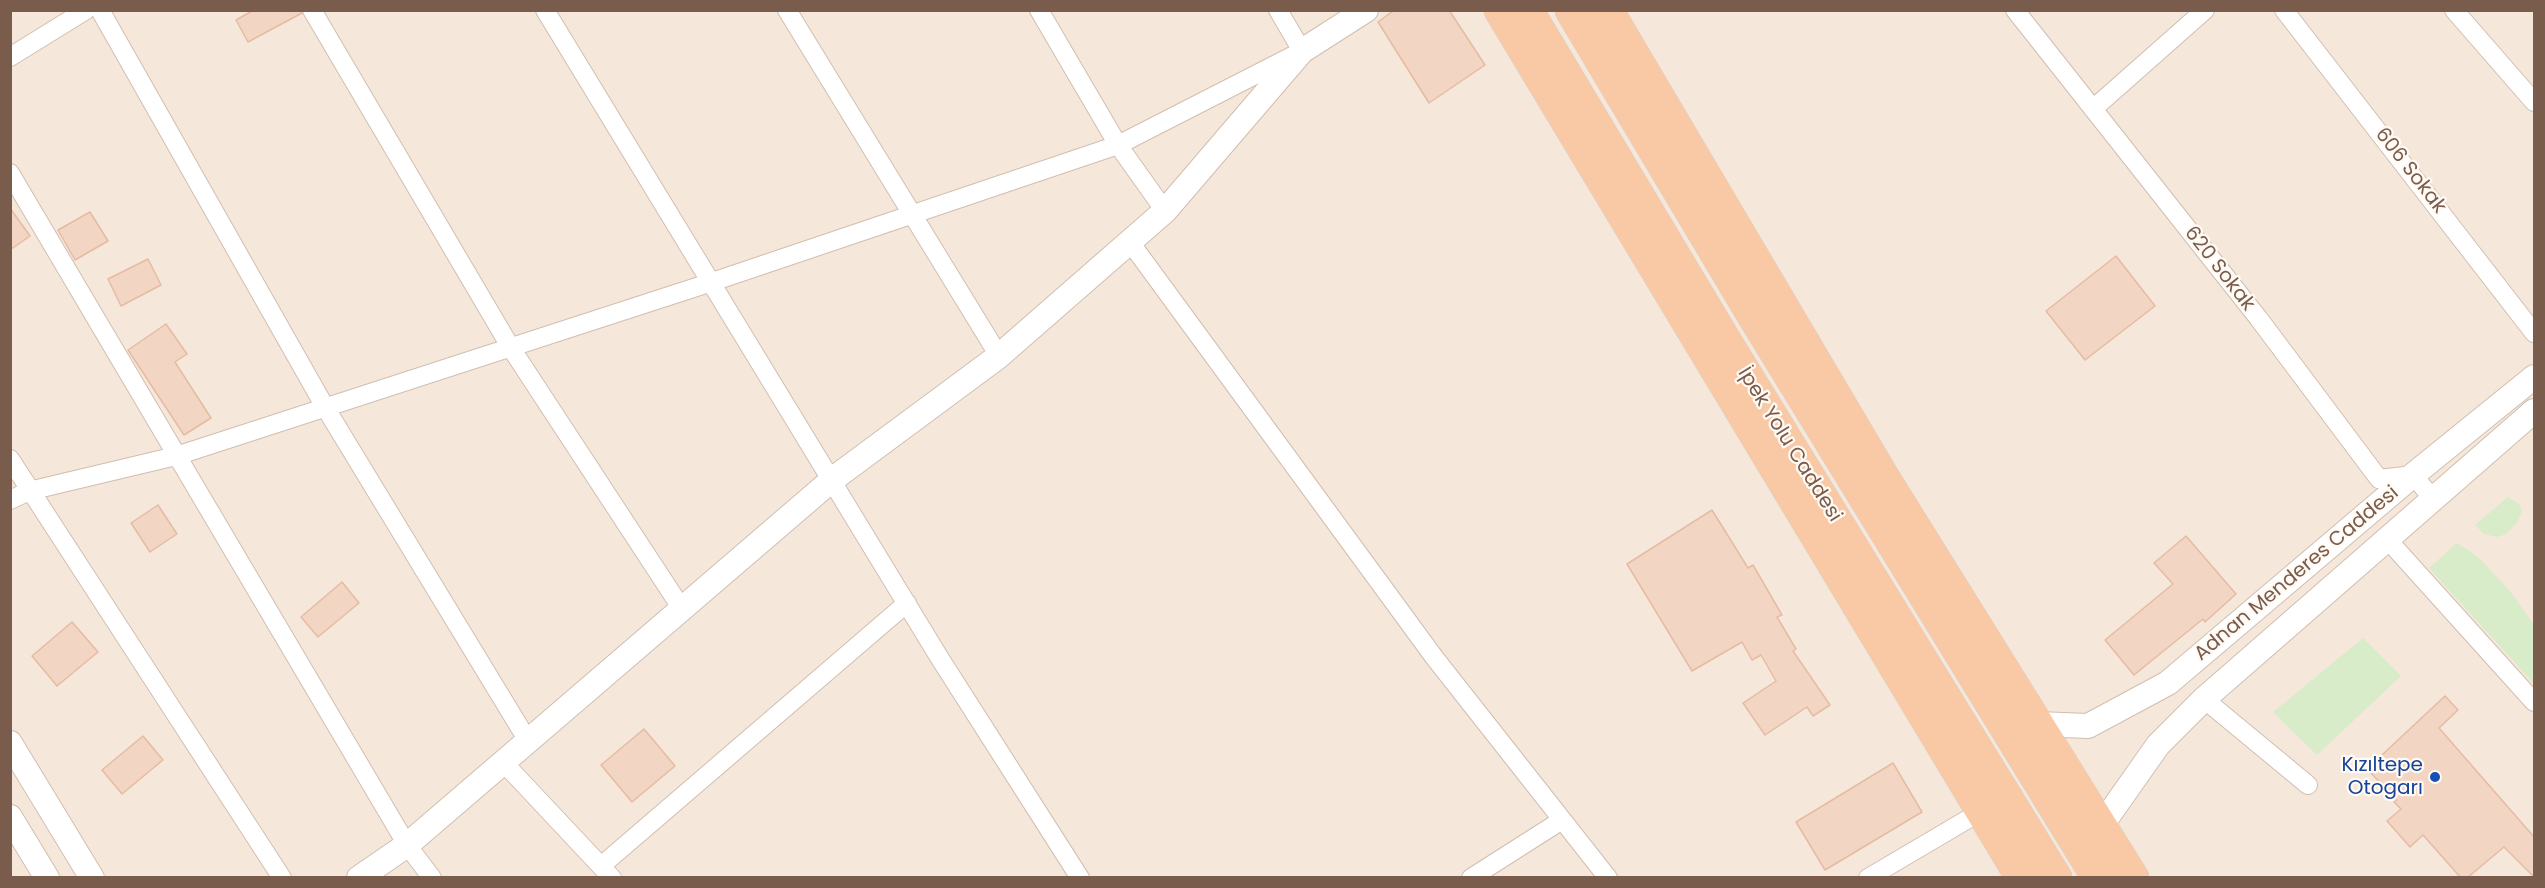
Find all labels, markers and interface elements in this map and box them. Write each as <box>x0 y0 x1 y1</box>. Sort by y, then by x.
street label: 606 Sokak <box>2369 123 2451 219</box>
street label: 620 Sokak <box>2179 222 2259 316</box>
street label: İpek Yolu Caddesi <box>1732 363 1846 527</box>
street label: Adnan Menderes Caddesi <box>2190 482 2404 666</box>
place label: Kızıltepe Otogarı <box>2342 754 2423 801</box>
marker: Kızıltepe Otogarı <box>2428 770 2442 784</box>

